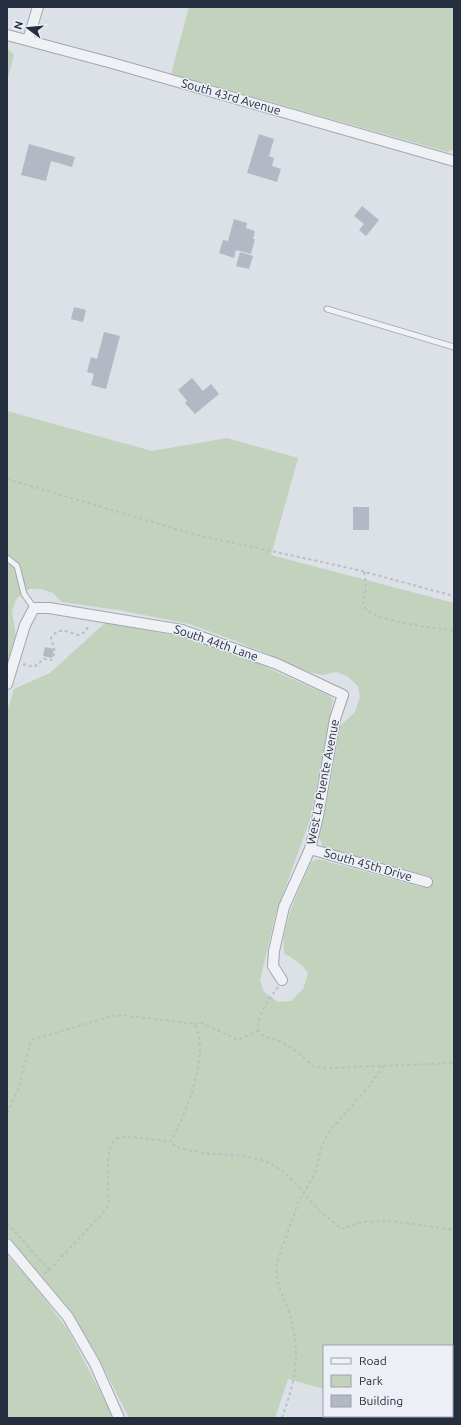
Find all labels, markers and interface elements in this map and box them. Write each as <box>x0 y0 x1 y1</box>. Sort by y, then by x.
north arrow <box>8 8 48 48</box>
text: N <box>11 20 25 31</box>
street label: South 43rd Avenue <box>180 76 282 117</box>
street label: South 44th Lane <box>172 622 260 663</box>
street label: West La Puente Avenue <box>304 718 341 846</box>
street label: South 45th Drive <box>323 846 414 883</box>
legend <box>323 1345 453 1417</box>
text: Road <box>359 1354 387 1367</box>
text: Park <box>359 1374 383 1387</box>
text: Building <box>359 1394 403 1407</box>

